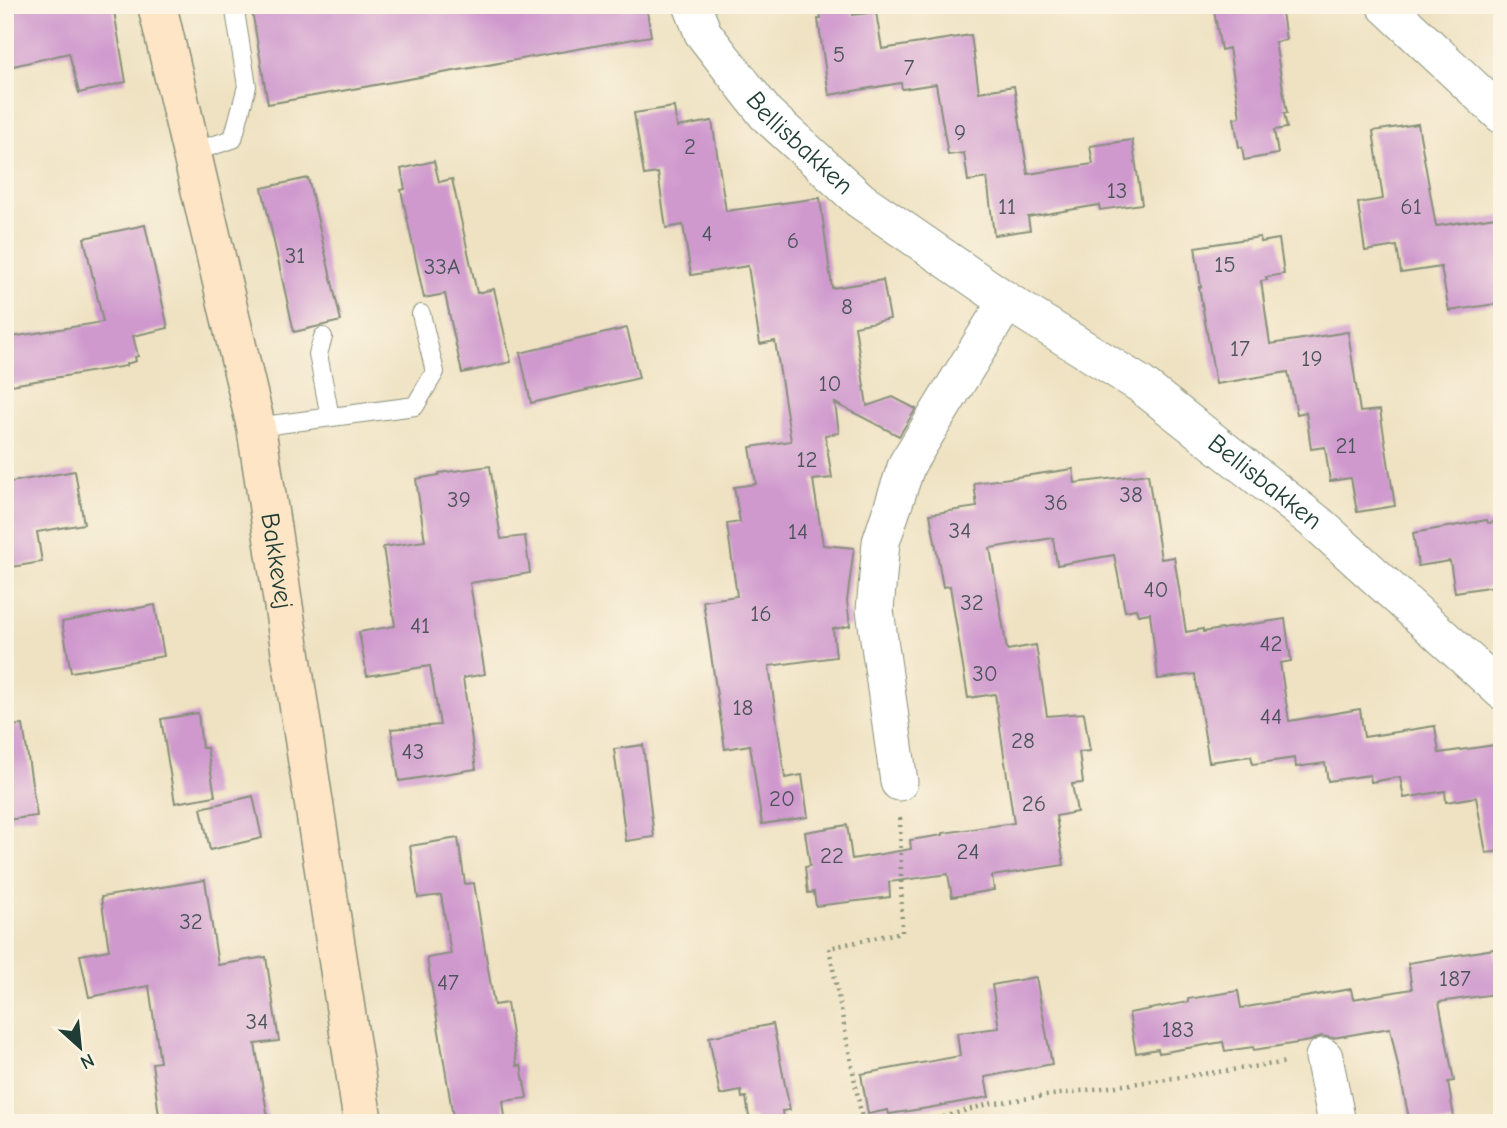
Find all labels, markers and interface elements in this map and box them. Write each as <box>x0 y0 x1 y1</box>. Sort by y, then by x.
house number: 5 <box>833 41 845 68</box>
house number: 7 <box>904 54 915 81</box>
street label: Bellisbakken <box>739 86 859 201</box>
house number: 9 <box>954 119 966 146</box>
house number: 2 <box>684 133 696 160</box>
house number: 13 <box>1107 177 1127 204</box>
house number: 11 <box>998 193 1016 220</box>
house number: 61 <box>1400 193 1422 220</box>
house number: 4 <box>701 220 713 247</box>
house number: 6 <box>787 227 799 254</box>
house number: 31 <box>285 242 305 269</box>
house number: 15 <box>1214 251 1236 278</box>
house number: 33A <box>424 253 460 280</box>
house number: 8 <box>841 293 853 320</box>
house number: 17 <box>1230 335 1250 362</box>
house number: 19 <box>1301 345 1323 372</box>
house number: 10 <box>818 370 842 397</box>
street label: Bellisbakken <box>1202 428 1328 536</box>
house number: 21 <box>1335 432 1357 459</box>
house number: 12 <box>796 446 818 473</box>
house number: 38 <box>1119 481 1143 508</box>
house number: 39 <box>447 486 471 513</box>
house number: 36 <box>1044 489 1068 516</box>
street label: Bakkevej <box>254 511 299 611</box>
house number: 34 <box>949 517 971 544</box>
house number: 14 <box>788 518 808 545</box>
house number: 40 <box>1143 576 1169 603</box>
house number: 32 <box>960 589 984 616</box>
house number: 16 <box>750 600 772 627</box>
house number: 41 <box>410 612 430 639</box>
house number: 42 <box>1259 630 1283 657</box>
house number: 30 <box>972 660 998 687</box>
house number: 18 <box>733 694 753 721</box>
house number: 44 <box>1260 703 1282 730</box>
house number: 28 <box>1011 727 1035 754</box>
house number: 43 <box>402 738 424 765</box>
house number: 20 <box>769 785 795 812</box>
house number: 26 <box>1022 790 1046 817</box>
house number: 24 <box>956 838 980 865</box>
house number: 22 <box>820 842 844 869</box>
house number: 32 <box>179 908 203 935</box>
house number: 187 <box>1439 965 1471 992</box>
house number: 47 <box>437 969 459 996</box>
house number: 34 <box>246 1008 268 1035</box>
north arrow <box>46 1012 116 1082</box>
house number: 183 <box>1162 1016 1194 1043</box>
text: N <box>77 1049 98 1074</box>

